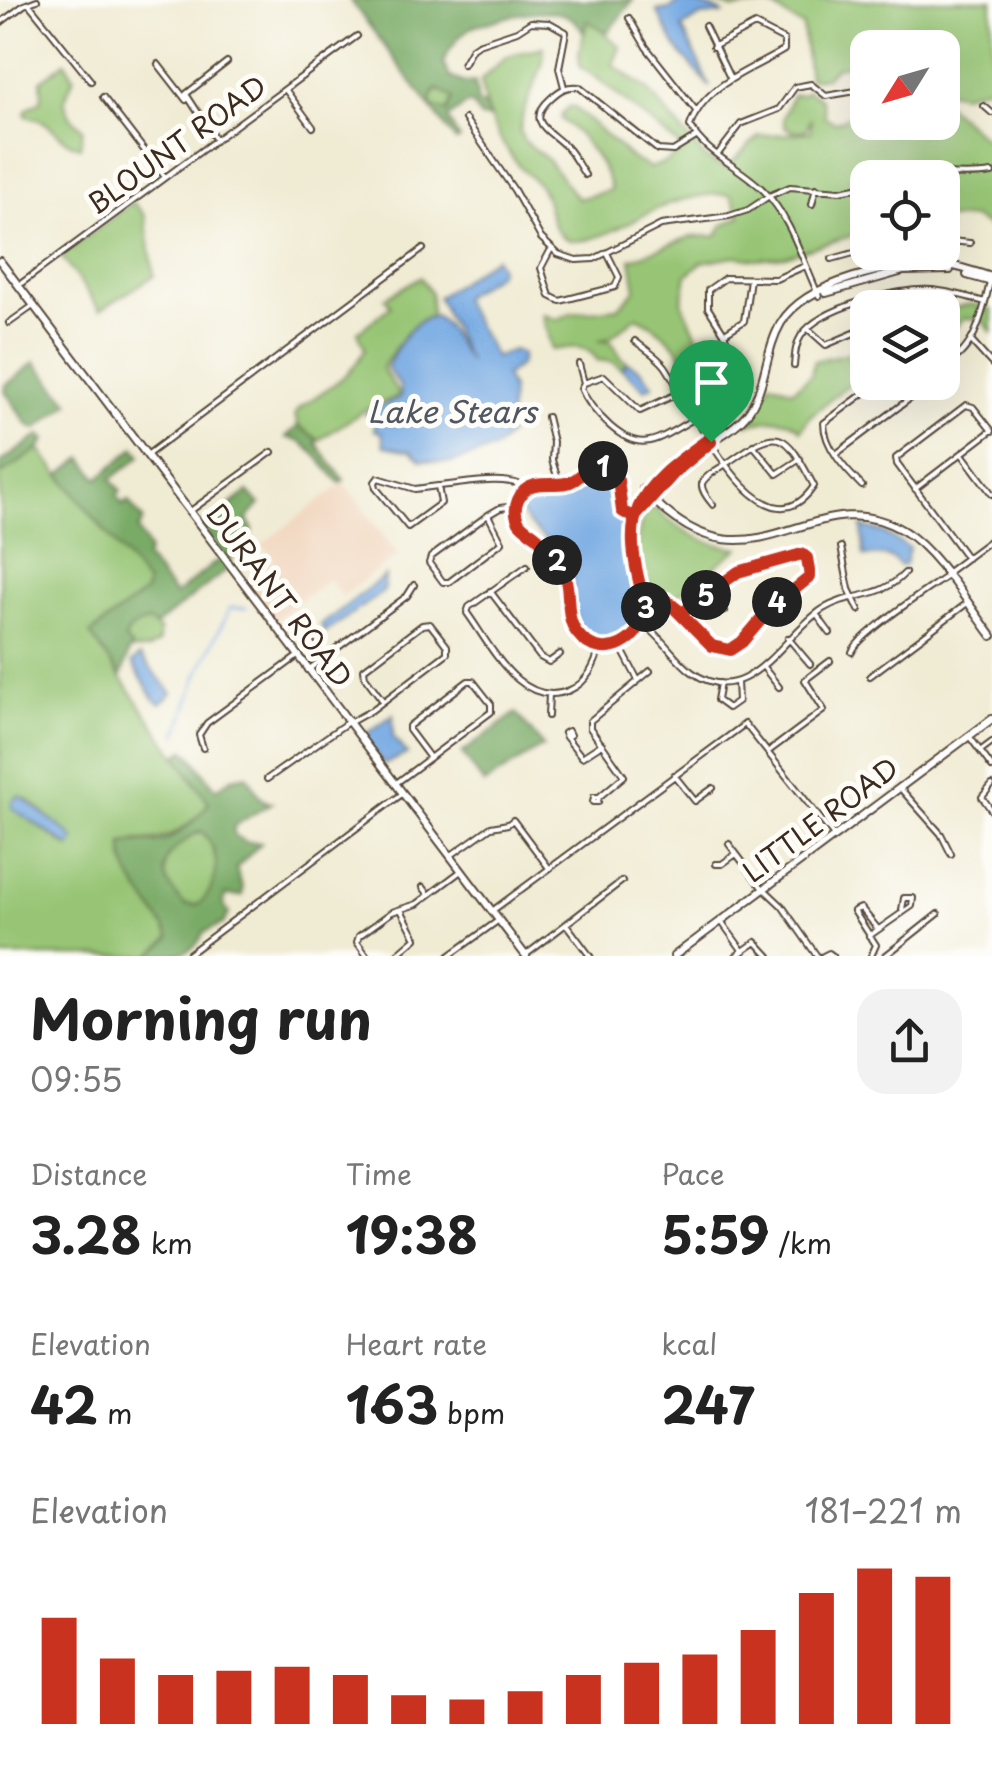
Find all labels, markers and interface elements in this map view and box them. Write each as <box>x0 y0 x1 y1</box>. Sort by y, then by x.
north arrow <box>850 30 960 140</box>
map controls <box>850 30 960 400</box>
street label: BLOUNT ROAD <box>77 64 275 224</box>
button: locate <box>850 160 960 270</box>
button: layers <box>850 290 960 400</box>
pin <box>669 340 754 443</box>
icon: arrive <box>684 355 739 410</box>
water label: Lake Stears <box>368 388 539 433</box>
pin: 1 <box>578 441 628 491</box>
text: 1 <box>596 444 610 487</box>
street label: DURANT ROAD <box>196 494 364 696</box>
pin: 2 <box>532 535 582 585</box>
text: 2 <box>547 538 567 581</box>
pin: 5 <box>681 570 731 620</box>
text: 5 <box>697 573 715 616</box>
pin: 4 <box>752 577 802 627</box>
text: 4 <box>767 580 787 623</box>
pin: 3 <box>621 582 671 632</box>
text: 3 <box>637 585 655 628</box>
street label: LITTLE ROAD <box>733 746 907 892</box>
text: Morning run <box>30 976 372 1059</box>
button: share <box>857 989 962 1094</box>
text: 09:55 <box>30 1055 122 1103</box>
text: Distance <box>30 1152 148 1195</box>
text: Time <box>346 1152 412 1195</box>
text: Pace <box>661 1152 725 1195</box>
text: 3.28 <box>30 1195 142 1271</box>
text: 19:38 <box>346 1195 478 1271</box>
text: 5:59 <box>661 1195 769 1271</box>
text: km <box>142 1221 193 1264</box>
text: /km <box>769 1221 832 1264</box>
text: Elevation <box>30 1322 151 1365</box>
text: Heart rate <box>346 1322 487 1365</box>
text: kcal <box>661 1322 717 1365</box>
text: 42 <box>30 1365 98 1441</box>
text: 163 <box>346 1365 438 1441</box>
text: 247 <box>661 1365 754 1441</box>
text: m <box>98 1391 132 1434</box>
text: bpm <box>438 1391 505 1434</box>
text: Elevation <box>30 1486 168 1534</box>
text: 181–221 m <box>805 1486 962 1534</box>

